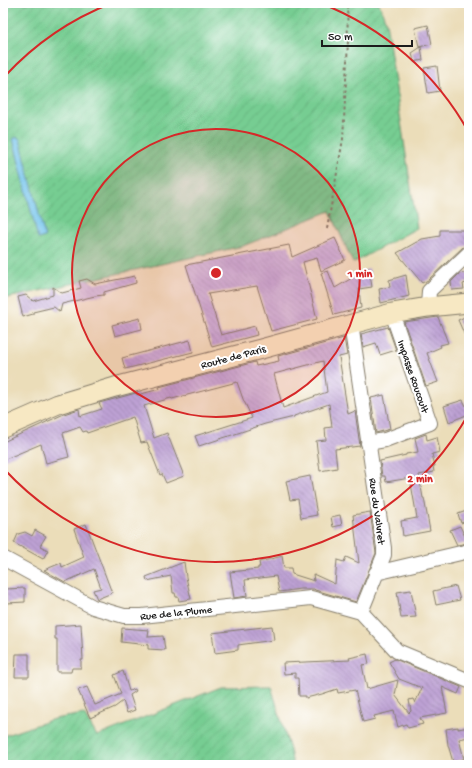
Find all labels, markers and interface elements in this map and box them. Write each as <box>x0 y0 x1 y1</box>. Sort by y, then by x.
scale bar <box>322 22 412 48</box>
text: 50 m <box>328 31 353 45</box>
centre of rings <box>209 266 223 280</box>
text: 1 min <box>347 268 373 282</box>
street label: Impasse Roucoult <box>394 339 431 416</box>
street label: Route de Paris <box>200 343 268 372</box>
text: 2 min <box>407 473 433 487</box>
street label: Rue du Valvret <box>365 477 387 547</box>
street label: Rue de la Plume <box>140 604 213 624</box>

